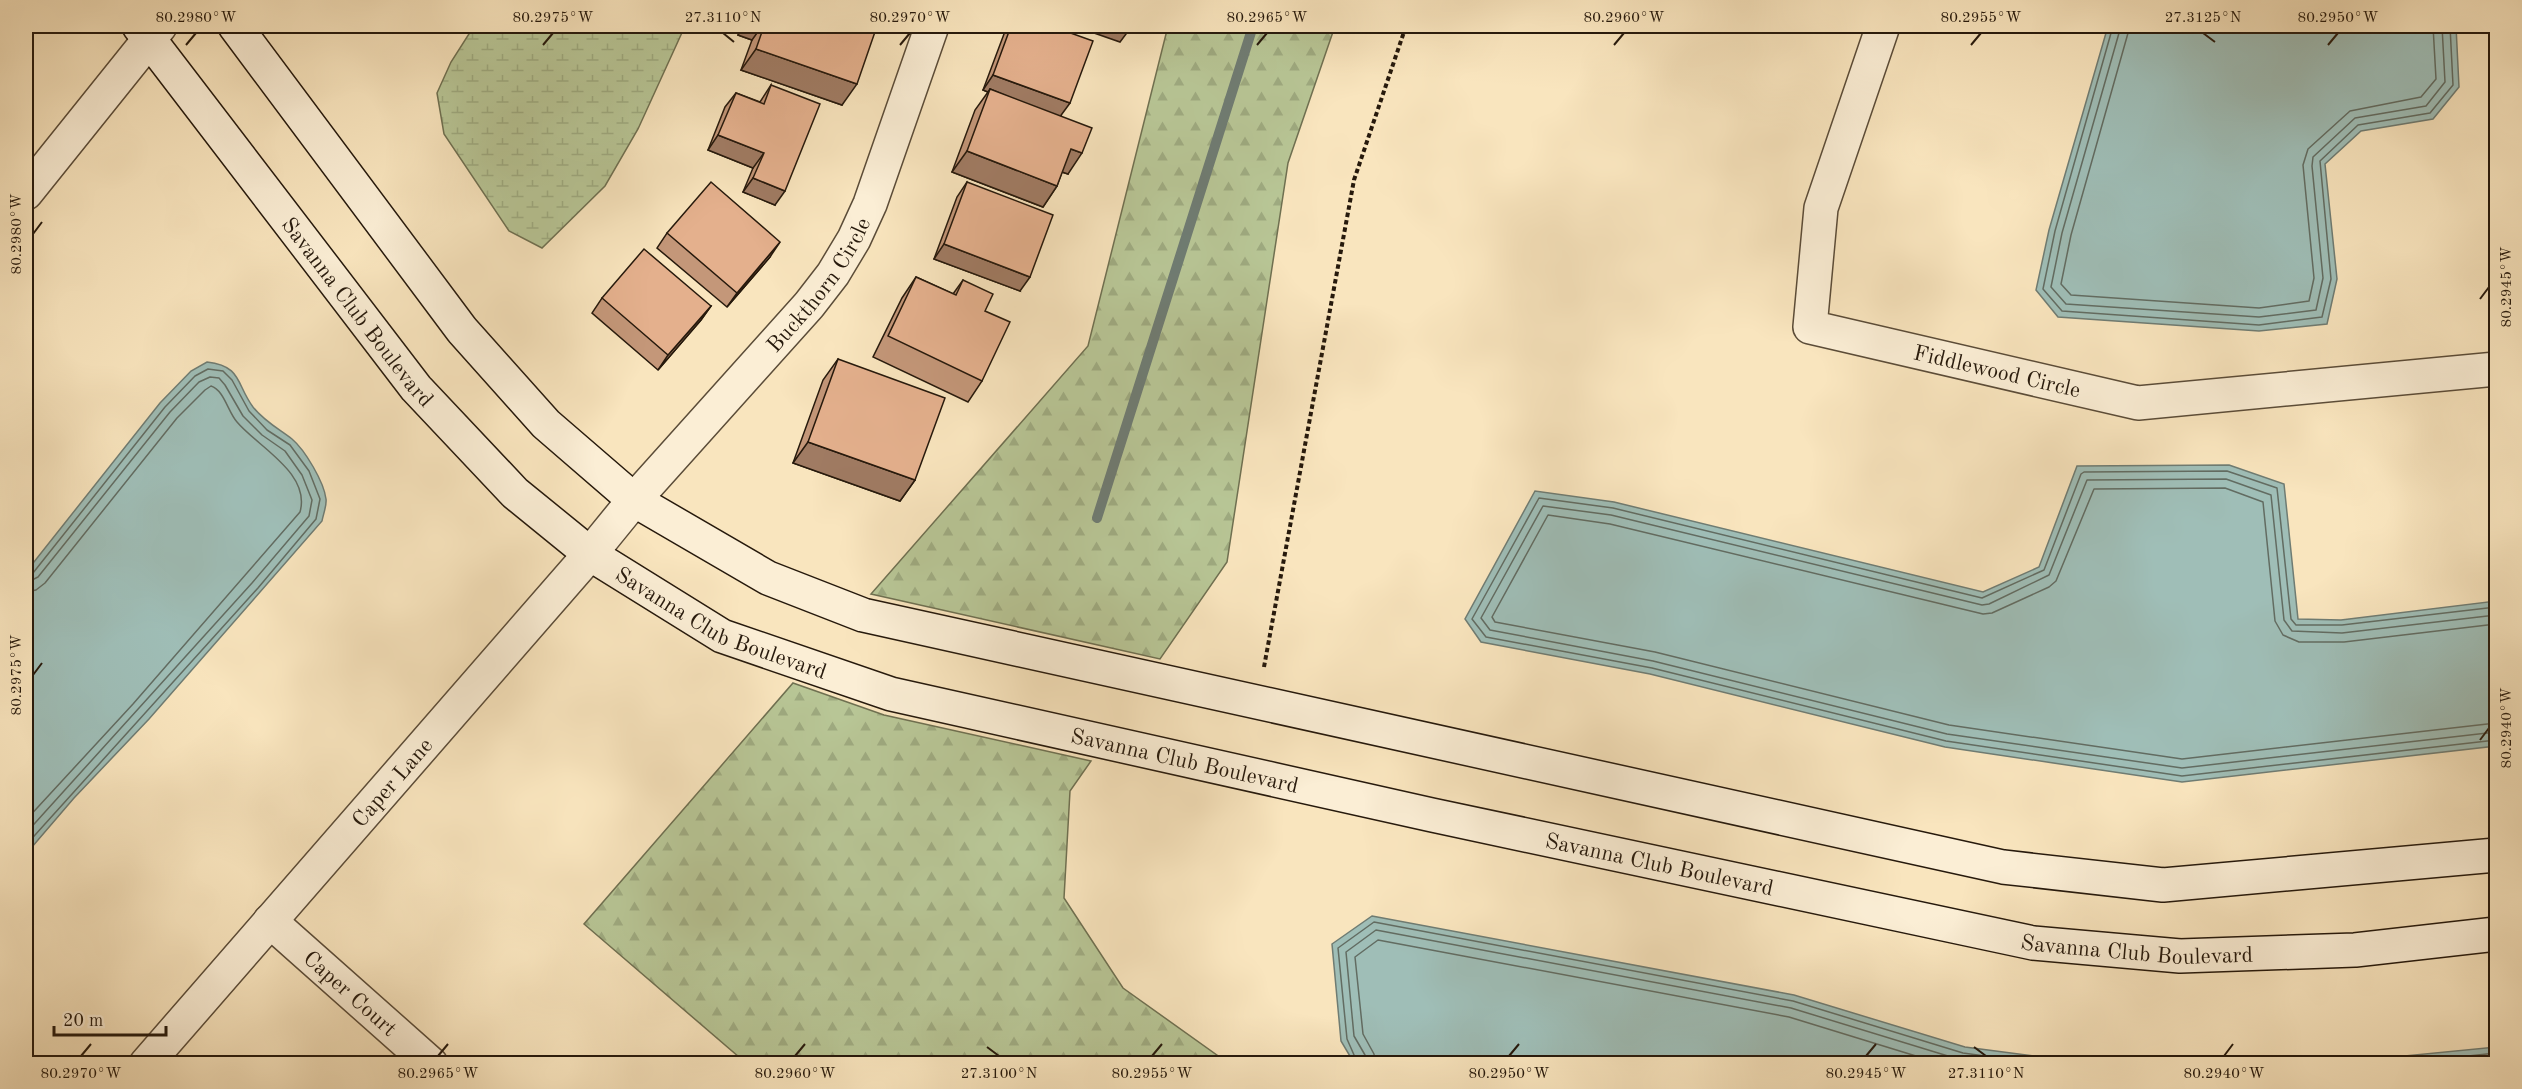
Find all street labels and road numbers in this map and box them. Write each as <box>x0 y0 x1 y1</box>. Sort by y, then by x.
street label: Savanna Club Boulevard <box>277 214 437 412</box>
street label: Buckthorn Circle <box>763 215 875 357</box>
street label: Fiddlewood Circle <box>1911 342 2082 402</box>
street label: Savanna Club Boulevard <box>611 564 829 684</box>
street label: Savanna Club Boulevard <box>1068 726 1300 798</box>
street label: Caper Lane <box>349 735 437 832</box>
street label: Savanna Club Boulevard <box>1543 830 1775 900</box>
street label: Savanna Club Boulevard <box>2018 932 2253 969</box>
street label: Caper Court <box>299 947 400 1041</box>

